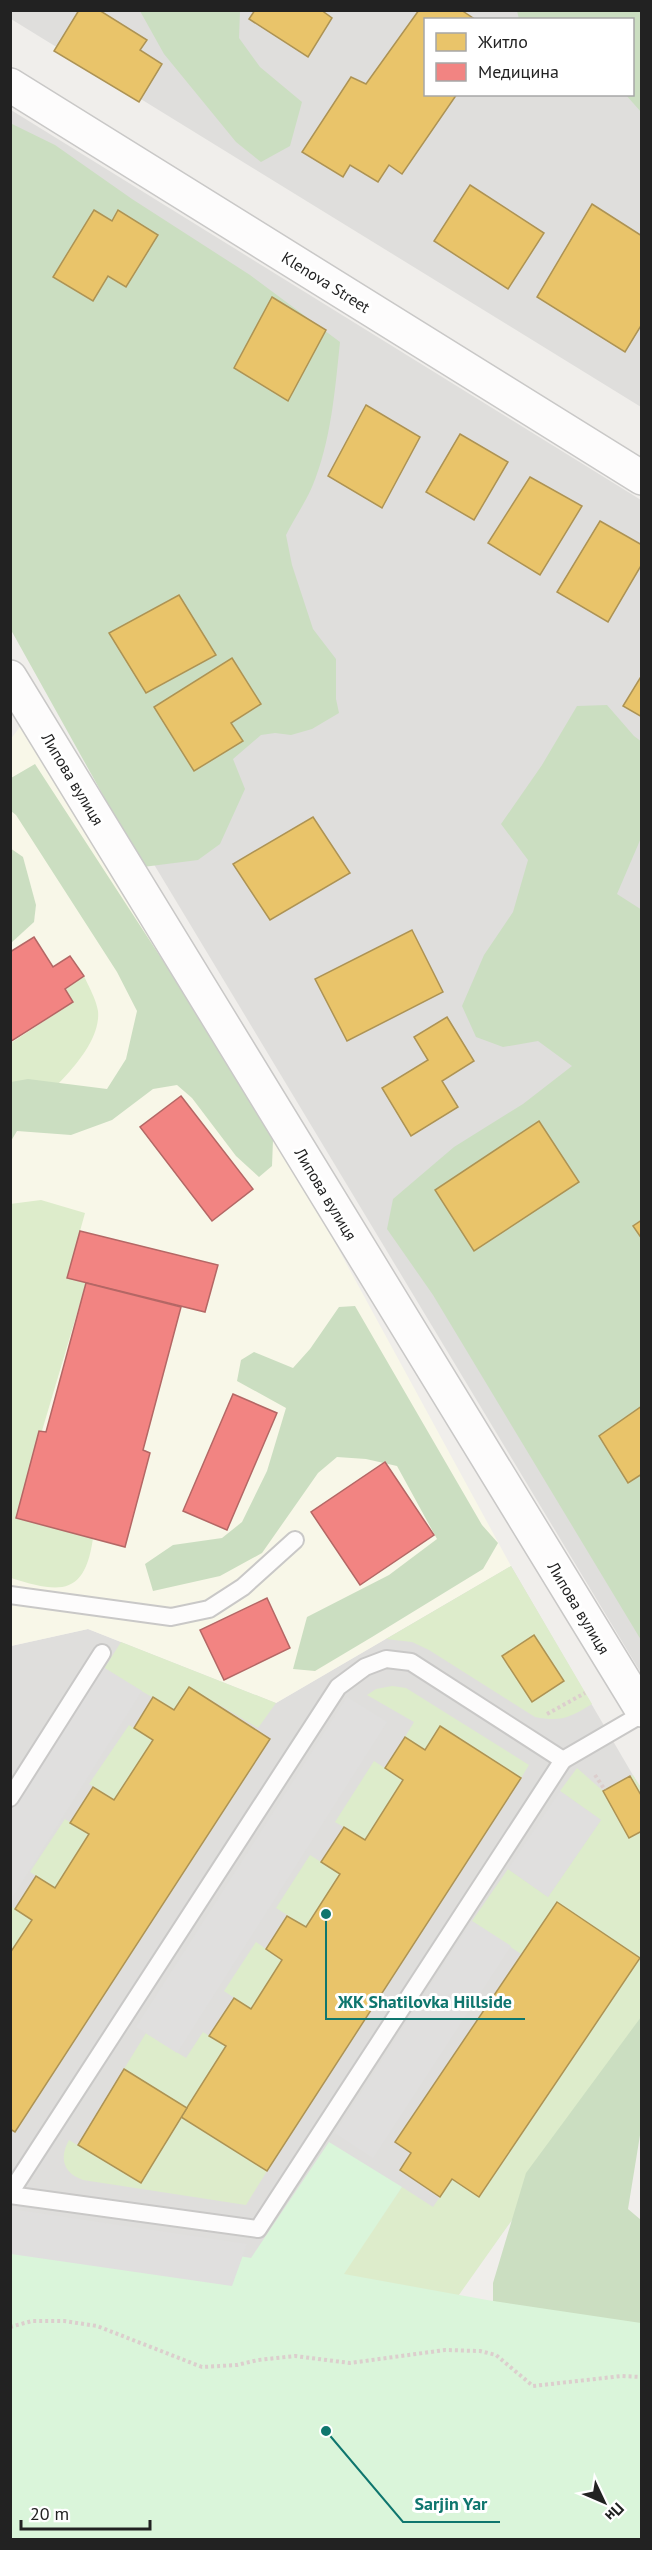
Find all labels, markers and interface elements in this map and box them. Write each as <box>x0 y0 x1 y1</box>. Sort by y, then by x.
legend <box>424 18 634 96</box>
text: Житло <box>477 30 528 53</box>
text: Медицина <box>478 60 559 83</box>
street label: Klenova Street <box>278 247 374 317</box>
street label: Липова вулиця <box>37 728 108 829</box>
street label: Липова вулиця <box>290 1143 361 1244</box>
street label: Липова вулиця <box>543 1557 614 1658</box>
callout: ЖК Shatilovka Hillside <box>326 1983 525 2019</box>
text: ЖК Shatilovka Hillside <box>337 1990 512 2013</box>
north arrow <box>574 2472 634 2532</box>
callout: Sarjin Yar <box>403 2486 500 2522</box>
text: Sarjin Yar <box>415 2492 488 2515</box>
scale bar <box>21 2493 150 2531</box>
text: Пн <box>601 2499 629 2526</box>
text: 20 m <box>30 2502 69 2525</box>

